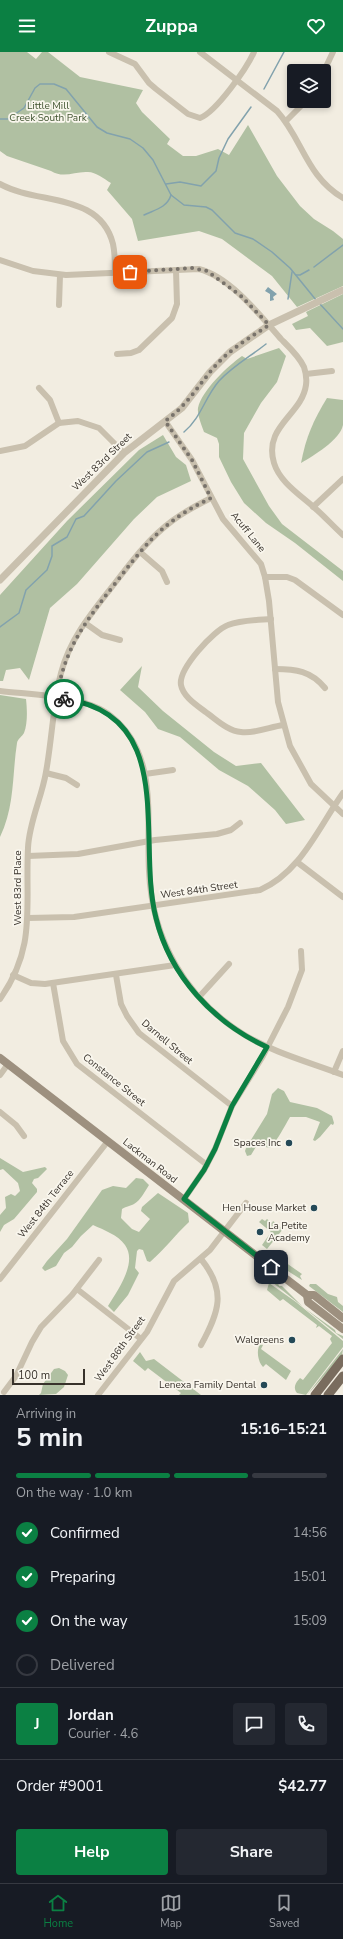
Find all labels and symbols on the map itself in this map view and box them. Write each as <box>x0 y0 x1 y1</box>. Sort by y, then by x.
park label: Little Mill Creek South Park <box>9 99 88 125</box>
pin <box>113 255 147 289</box>
street label: West 83rd Street <box>69 430 135 494</box>
street label: Acuff Lane <box>227 509 269 555</box>
courier <box>44 679 84 719</box>
street label: West 83rd Place <box>11 851 25 925</box>
street label: West 84th Street <box>160 878 239 902</box>
street label: Darnell Street <box>138 1016 196 1068</box>
street label: Constance Street <box>80 1050 149 1110</box>
street label: Lackman Road <box>120 1135 180 1187</box>
place label: Spaces Inc <box>234 1136 281 1150</box>
marker: Spaces Inc <box>284 1138 294 1148</box>
street label: West 84th Terrace <box>15 1167 77 1241</box>
place label: Hen House Market <box>222 1201 306 1215</box>
marker: Hen House Market <box>309 1203 319 1213</box>
place label: La Petite Academy <box>268 1219 311 1245</box>
marker: La Petite Academy <box>255 1227 265 1237</box>
pin <box>254 1250 288 1284</box>
street label: West 86th Street <box>92 1313 149 1385</box>
place label: Walgreens <box>235 1333 284 1347</box>
marker: Walgreens <box>287 1335 297 1345</box>
scale bar <box>12 1367 85 1386</box>
place label: Lenexa Family Dental <box>159 1378 256 1392</box>
marker: Lenexa Family Dental <box>259 1380 269 1390</box>

